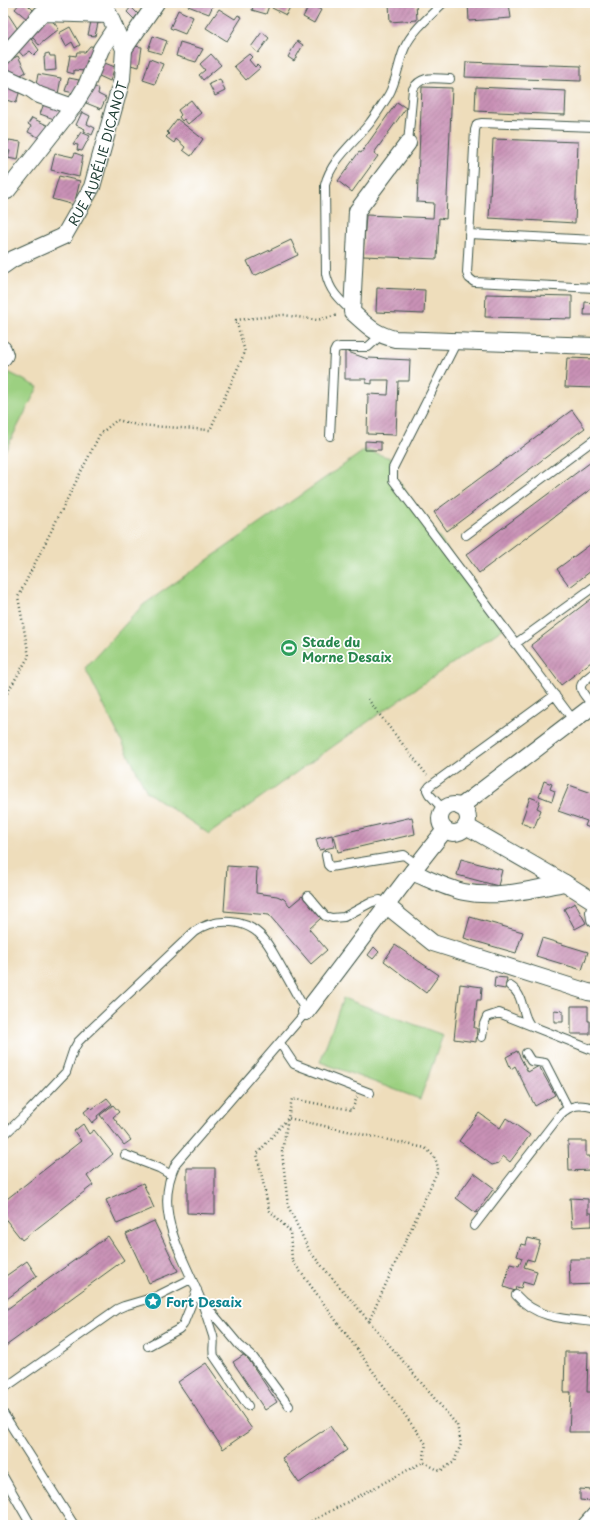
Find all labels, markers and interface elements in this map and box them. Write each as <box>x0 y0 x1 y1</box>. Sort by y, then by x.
street label: RUE AURÉLIE DICANOT <box>63 79 131 229</box>
place label: Stade du Morne Desaix <box>302 632 392 666</box>
sports icon: Stade du Morne Desaix <box>279 638 299 658</box>
place icon: Fort Desaix <box>143 1291 163 1311</box>
place label: Fort Desaix <box>166 1292 242 1311</box>

